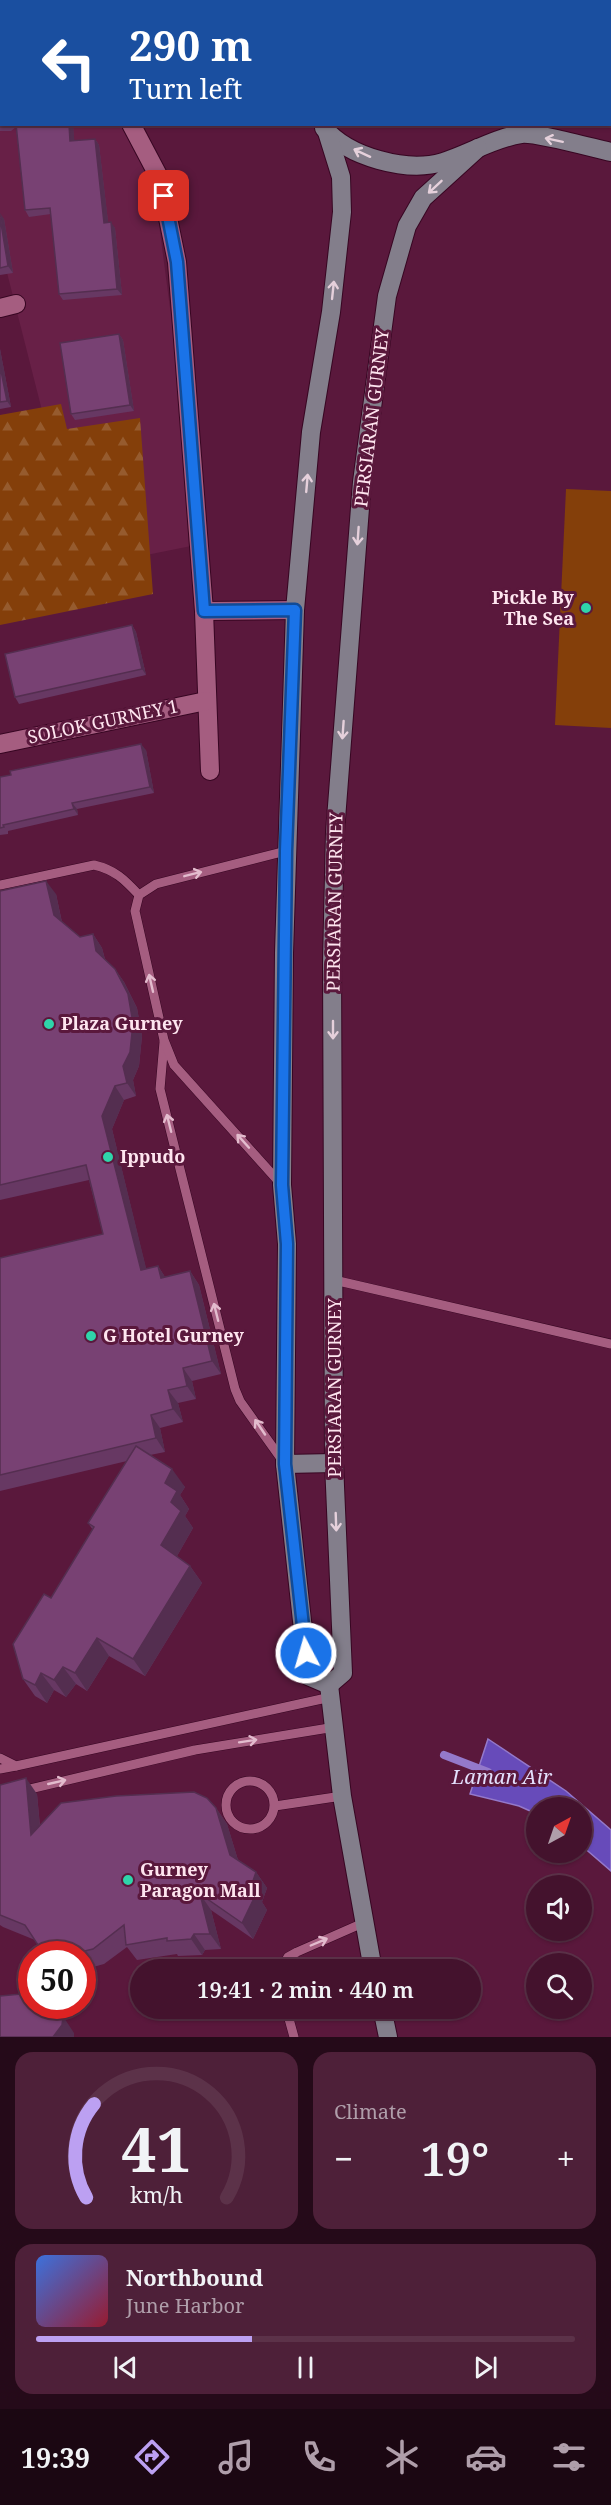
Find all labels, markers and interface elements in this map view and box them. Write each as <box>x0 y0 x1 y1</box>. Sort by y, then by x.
text: 290 m <box>129 16 253 73</box>
icon: left <box>30 24 108 102</box>
text: Turn left <box>129 70 242 107</box>
one-way arrow <box>544 134 564 145</box>
one-way arrow <box>354 147 372 158</box>
pin <box>138 170 189 221</box>
icon: arrive <box>147 179 180 212</box>
one-way arrow <box>428 180 443 194</box>
one-way arrow <box>328 280 339 300</box>
street label: PERSIARAN GURNEY <box>348 327 394 508</box>
one-way arrow <box>302 473 313 493</box>
one-way arrow <box>352 525 363 545</box>
place label: Pickle By The Sea <box>492 585 575 630</box>
marker: Pickle By The Sea <box>579 601 593 615</box>
street label: SOLOK GURNEY 1 <box>25 693 180 749</box>
one-way arrow <box>337 720 348 740</box>
street label: PERSIARAN GURNEY <box>320 811 348 992</box>
one-way arrow <box>183 868 202 880</box>
one-way arrow <box>144 974 156 993</box>
place label: Plaza Gurney <box>61 1011 183 1035</box>
marker: Plaza Gurney <box>42 1017 56 1031</box>
one-way arrow <box>327 1020 338 1040</box>
one-way arrow <box>162 1114 174 1133</box>
one-way arrow <box>235 1134 250 1149</box>
place label: Ippudo <box>120 1144 185 1168</box>
marker: Ippudo <box>101 1150 115 1164</box>
street label: PERSIARAN GURNEY <box>322 1298 346 1478</box>
one-way arrow <box>209 1303 221 1322</box>
place label: G Hotel Gurney <box>103 1323 245 1347</box>
marker: G Hotel Gurney <box>84 1329 98 1343</box>
one-way arrow <box>254 1419 266 1435</box>
one-way arrow <box>331 1511 342 1531</box>
position arrow <box>274 1621 338 1685</box>
one-way arrow <box>237 1736 257 1747</box>
water label: Laman Air <box>451 1763 553 1790</box>
one-way arrow <box>47 1776 66 1788</box>
north arrow <box>526 1797 592 1863</box>
map controls <box>526 1797 592 2019</box>
place label: Gurney Paragon Mall <box>140 1857 261 1902</box>
marker: Gurney Paragon Mall <box>121 1873 135 1887</box>
button: sound <box>526 1875 592 1941</box>
one-way arrow <box>309 1936 327 1947</box>
speed limit sign: 50 <box>18 1941 96 2019</box>
button: search <box>526 1953 592 2019</box>
text: 19:41 · 2 min · 440 m <box>197 1974 414 2004</box>
text: Climate <box>334 2098 407 2125</box>
text: 41 <box>121 2105 192 2190</box>
text: 19° <box>420 2128 489 2189</box>
text: − <box>334 2136 353 2181</box>
text: + <box>557 2136 575 2181</box>
text: km/h <box>130 2180 183 2209</box>
text: Northbound <box>126 2262 263 2292</box>
text: June Harbor <box>126 2292 244 2319</box>
icon: previous <box>109 2351 142 2384</box>
icon: pause <box>289 2351 322 2384</box>
icon: next <box>469 2351 502 2384</box>
icon: directions <box>131 2436 173 2478</box>
icon: music <box>215 2436 257 2478</box>
icon: phone <box>298 2436 340 2478</box>
icon: climate <box>381 2436 423 2478</box>
icon: car <box>465 2436 507 2478</box>
icon: filters <box>548 2436 590 2478</box>
text: 19:39 <box>21 2439 90 2476</box>

